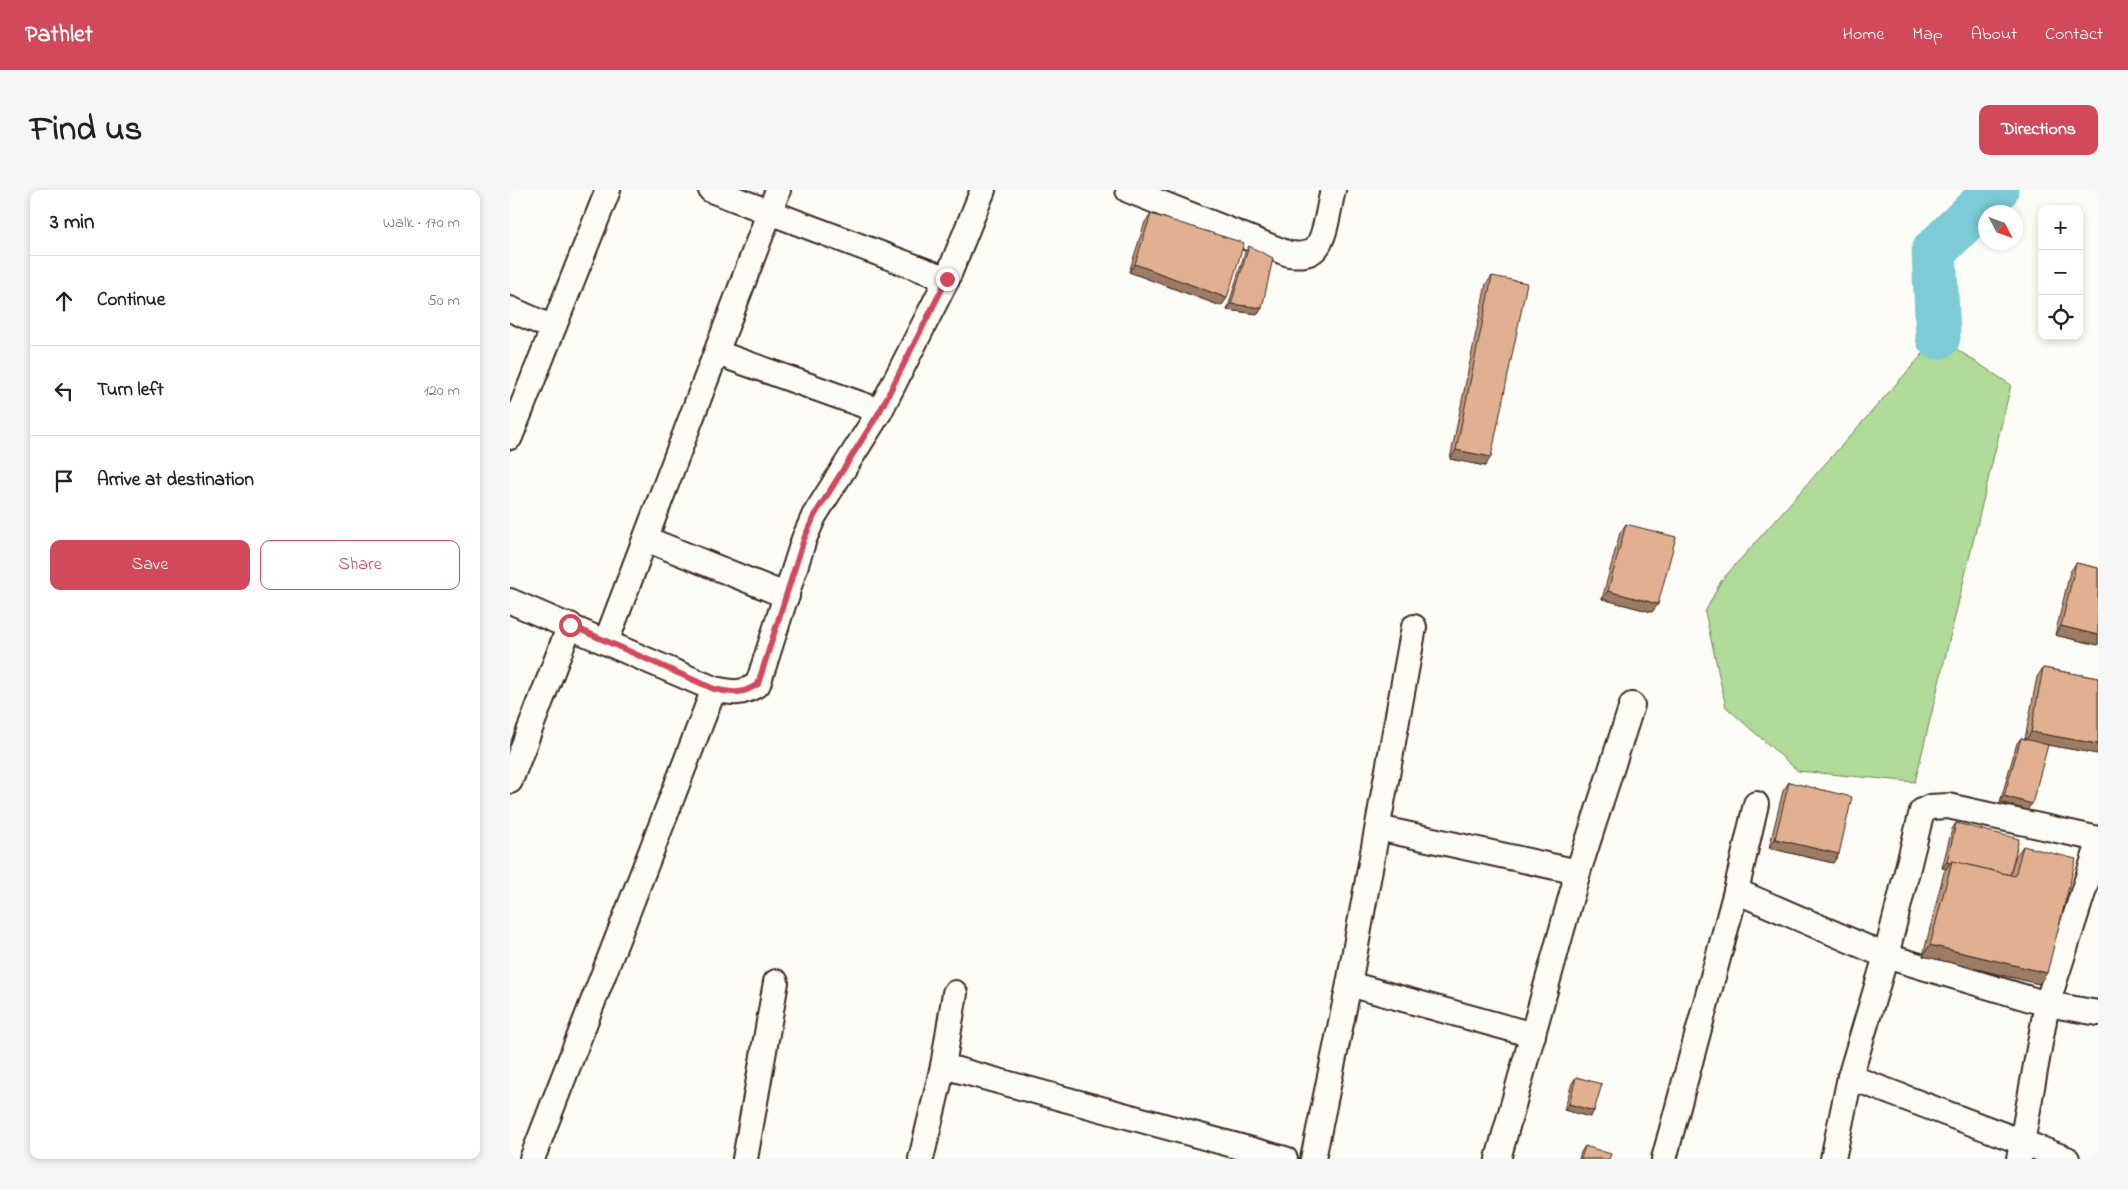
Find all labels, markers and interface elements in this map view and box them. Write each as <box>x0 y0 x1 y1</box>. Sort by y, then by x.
text: Pathlet <box>25 18 93 53</box>
text: Home <box>1843 22 1884 48</box>
text: Map <box>1912 22 1943 48</box>
text: About <box>1971 22 2017 48</box>
text: Contact <box>2045 22 2103 48</box>
text: Find us <box>30 105 142 156</box>
button: Directions <box>1979 105 2098 155</box>
north arrow <box>1978 205 2023 250</box>
map controls <box>2038 205 2083 340</box>
button: + <box>2038 205 2083 250</box>
text: 3 min <box>50 208 94 238</box>
text: Walk · 170 m <box>383 211 460 235</box>
button: − <box>2038 250 2083 295</box>
route end <box>936 268 959 291</box>
icon: ahead <box>50 287 78 315</box>
text: Continue <box>97 287 165 314</box>
text: 50 m <box>428 289 460 313</box>
button: locate <box>2038 295 2083 340</box>
icon: left <box>50 377 78 405</box>
text: Turn left <box>97 377 164 404</box>
text: 120 m <box>424 379 460 403</box>
icon: arrive <box>50 467 78 495</box>
text: Arrive at destination <box>97 467 254 494</box>
button: Save <box>50 540 250 590</box>
button: Share <box>260 540 460 590</box>
route start <box>559 614 582 637</box>

